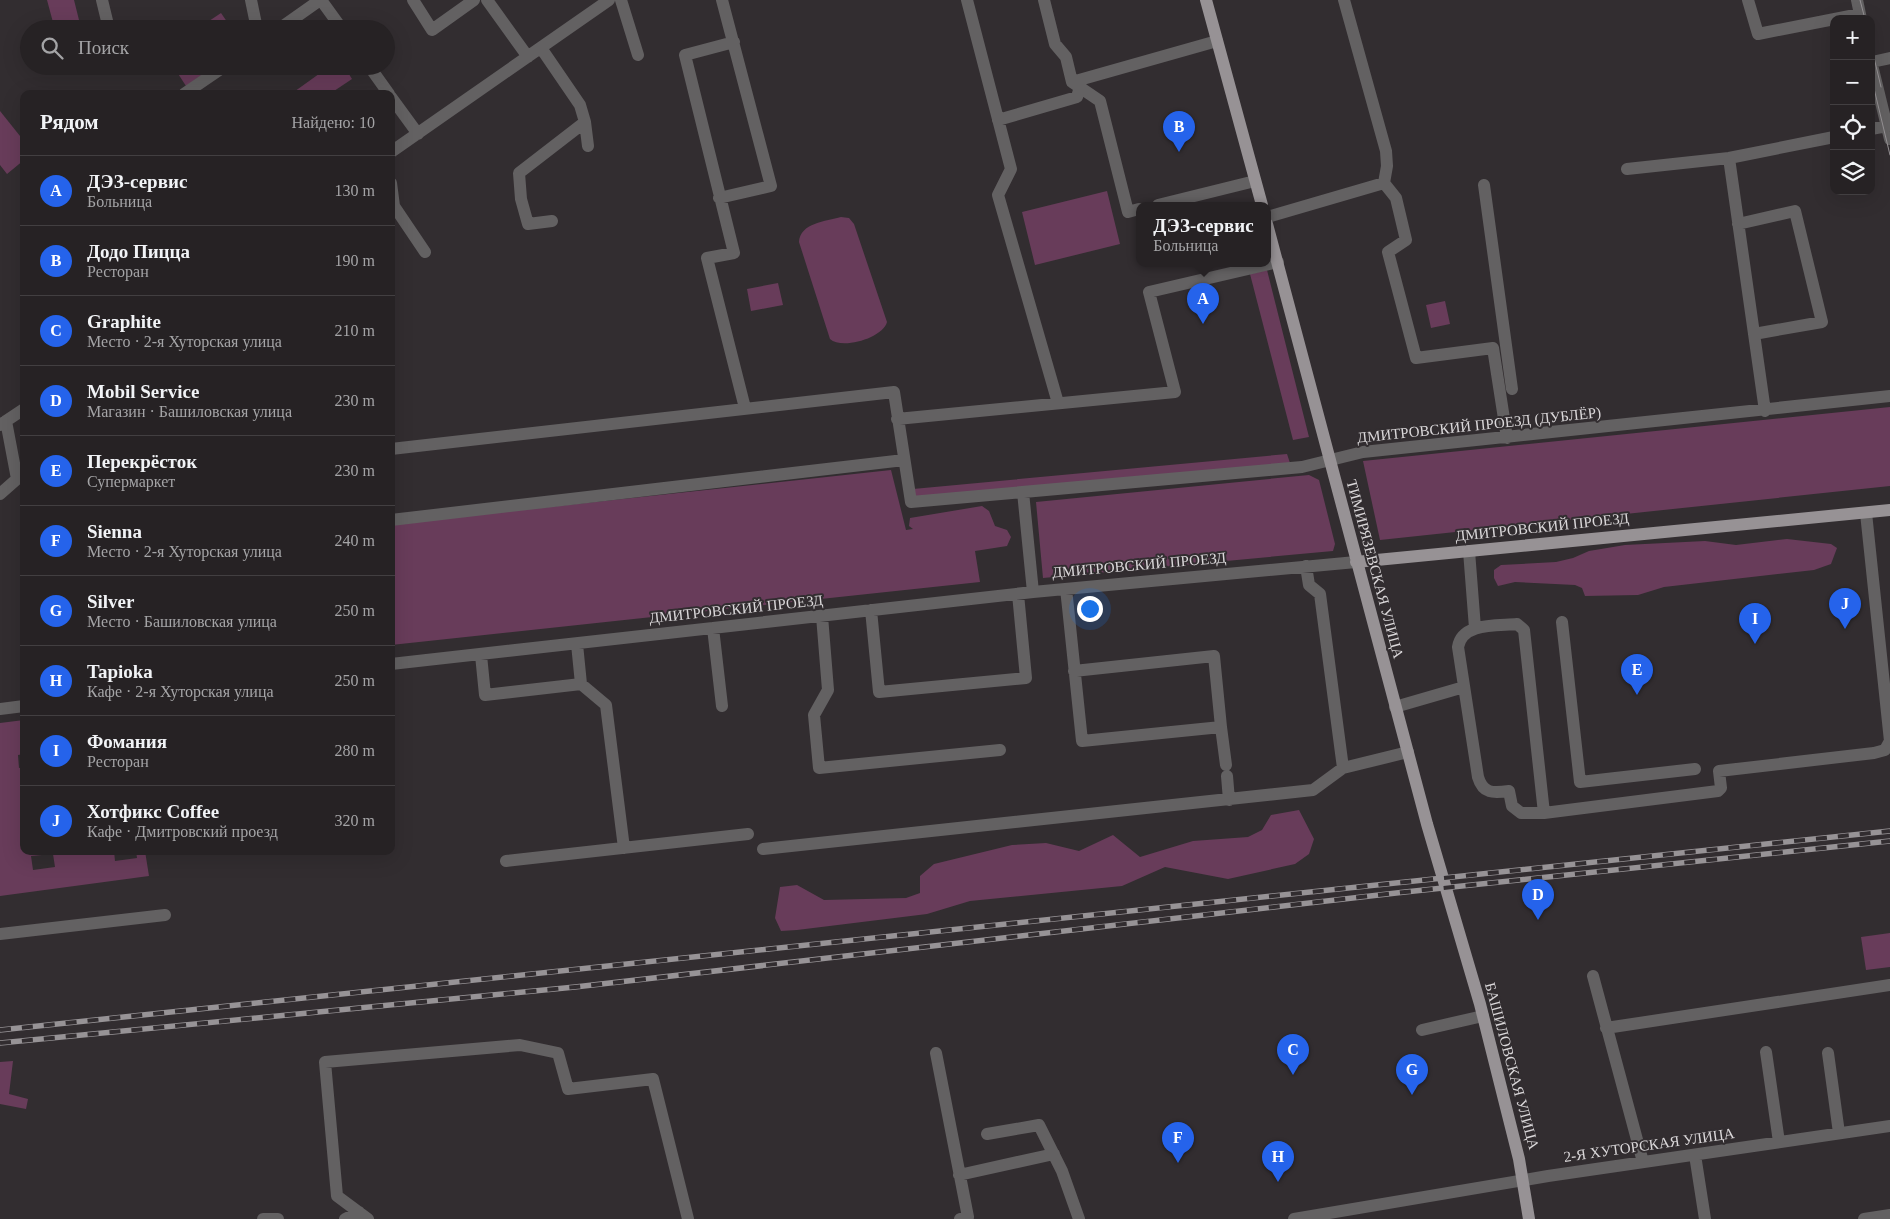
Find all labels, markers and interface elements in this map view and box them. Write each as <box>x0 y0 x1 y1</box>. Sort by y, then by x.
map controls <box>1830 15 1875 195</box>
button: + <box>1830 15 1875 60</box>
search box <box>20 20 395 75</box>
icon: search <box>38 34 66 62</box>
text: Поиск <box>78 37 129 58</box>
button: − <box>1830 60 1875 105</box>
button: locate <box>1830 105 1875 150</box>
text: Рядом <box>40 110 99 134</box>
pin: B <box>1163 111 1195 152</box>
text: Найдено: 10 <box>292 114 375 131</box>
button: layers <box>1830 150 1875 195</box>
text: ДЭЗ-сервис <box>87 171 187 192</box>
text: A <box>50 182 62 199</box>
text: 130 m <box>335 182 375 199</box>
text: Больница <box>87 193 152 210</box>
popup <box>1136 202 1271 267</box>
text: ДЭЗ-сервис <box>1153 215 1254 236</box>
text: Больница <box>1153 237 1218 254</box>
text: Додо Пицца <box>87 241 190 262</box>
text: B <box>51 252 61 269</box>
text: 190 m <box>335 252 375 269</box>
text: Ресторан <box>87 263 149 280</box>
pin: A <box>1187 283 1219 324</box>
text: Graphite <box>87 311 161 332</box>
text: C <box>50 322 62 339</box>
text: 210 m <box>335 322 375 339</box>
text: Место · 2-я Хуторская улица <box>87 333 282 350</box>
text: Mobil Service <box>87 381 199 402</box>
text: D <box>50 392 62 409</box>
text: 230 m <box>335 392 375 409</box>
text: Магазин · Башиловская улица <box>87 403 292 420</box>
street label: ДМИТРОВСКИЙ ПРОЕЗД (ДУБЛЁР) <box>1356 404 1602 447</box>
text: Перекрёсток <box>87 451 197 472</box>
text: E <box>51 462 61 479</box>
text: 230 m <box>335 462 375 479</box>
text: Супермаркет <box>87 473 175 490</box>
street label: ТИМИРЯЗЕВСКАЯ УЛИЦА <box>1343 478 1407 660</box>
street label: ДМИТРОВСКИЙ ПРОЕЗД <box>1454 510 1630 544</box>
text: Sienna <box>87 521 142 542</box>
text: F <box>51 532 61 549</box>
text: 240 m <box>335 532 375 549</box>
text: Место · 2-я Хуторская улица <box>87 543 282 560</box>
street label: ДМИТРОВСКИЙ ПРОЕЗД <box>1051 549 1227 581</box>
pin: J <box>1829 588 1861 629</box>
text: Silver <box>87 591 135 612</box>
street label: ДМИТРОВСКИЙ ПРОЕЗД <box>648 592 824 626</box>
your location <box>1077 596 1103 622</box>
text: G <box>50 602 62 619</box>
text: 250 m <box>335 602 375 619</box>
pin: I <box>1739 603 1771 644</box>
text: Место · Башиловская улица <box>87 613 277 630</box>
pin: E <box>1621 654 1653 695</box>
text: Tapioka <box>87 661 153 682</box>
text: H <box>50 672 62 689</box>
text: 250 m <box>335 672 375 689</box>
text: Кафе · 2-я Хуторская улица <box>87 683 274 700</box>
text: Фомания <box>87 731 167 752</box>
text: I <box>53 742 59 759</box>
text: 280 m <box>335 742 375 759</box>
text: Ресторан <box>87 753 149 770</box>
text: Хотфикс Coffee <box>87 801 219 822</box>
text: J <box>52 812 60 829</box>
text: 320 m <box>335 812 375 829</box>
text: Кафе · Дмитровский проезд <box>87 823 278 840</box>
pin: D <box>1522 879 1554 920</box>
street label: БАШИЛОВСКАЯ УЛИЦА <box>1482 981 1542 1152</box>
pin: C <box>1277 1034 1309 1075</box>
pin: G <box>1396 1054 1428 1095</box>
pin: F <box>1162 1122 1194 1163</box>
street label: 2-Я ХУТОРСКАЯ УЛИЦА <box>1563 1125 1736 1165</box>
pin: H <box>1262 1141 1294 1182</box>

